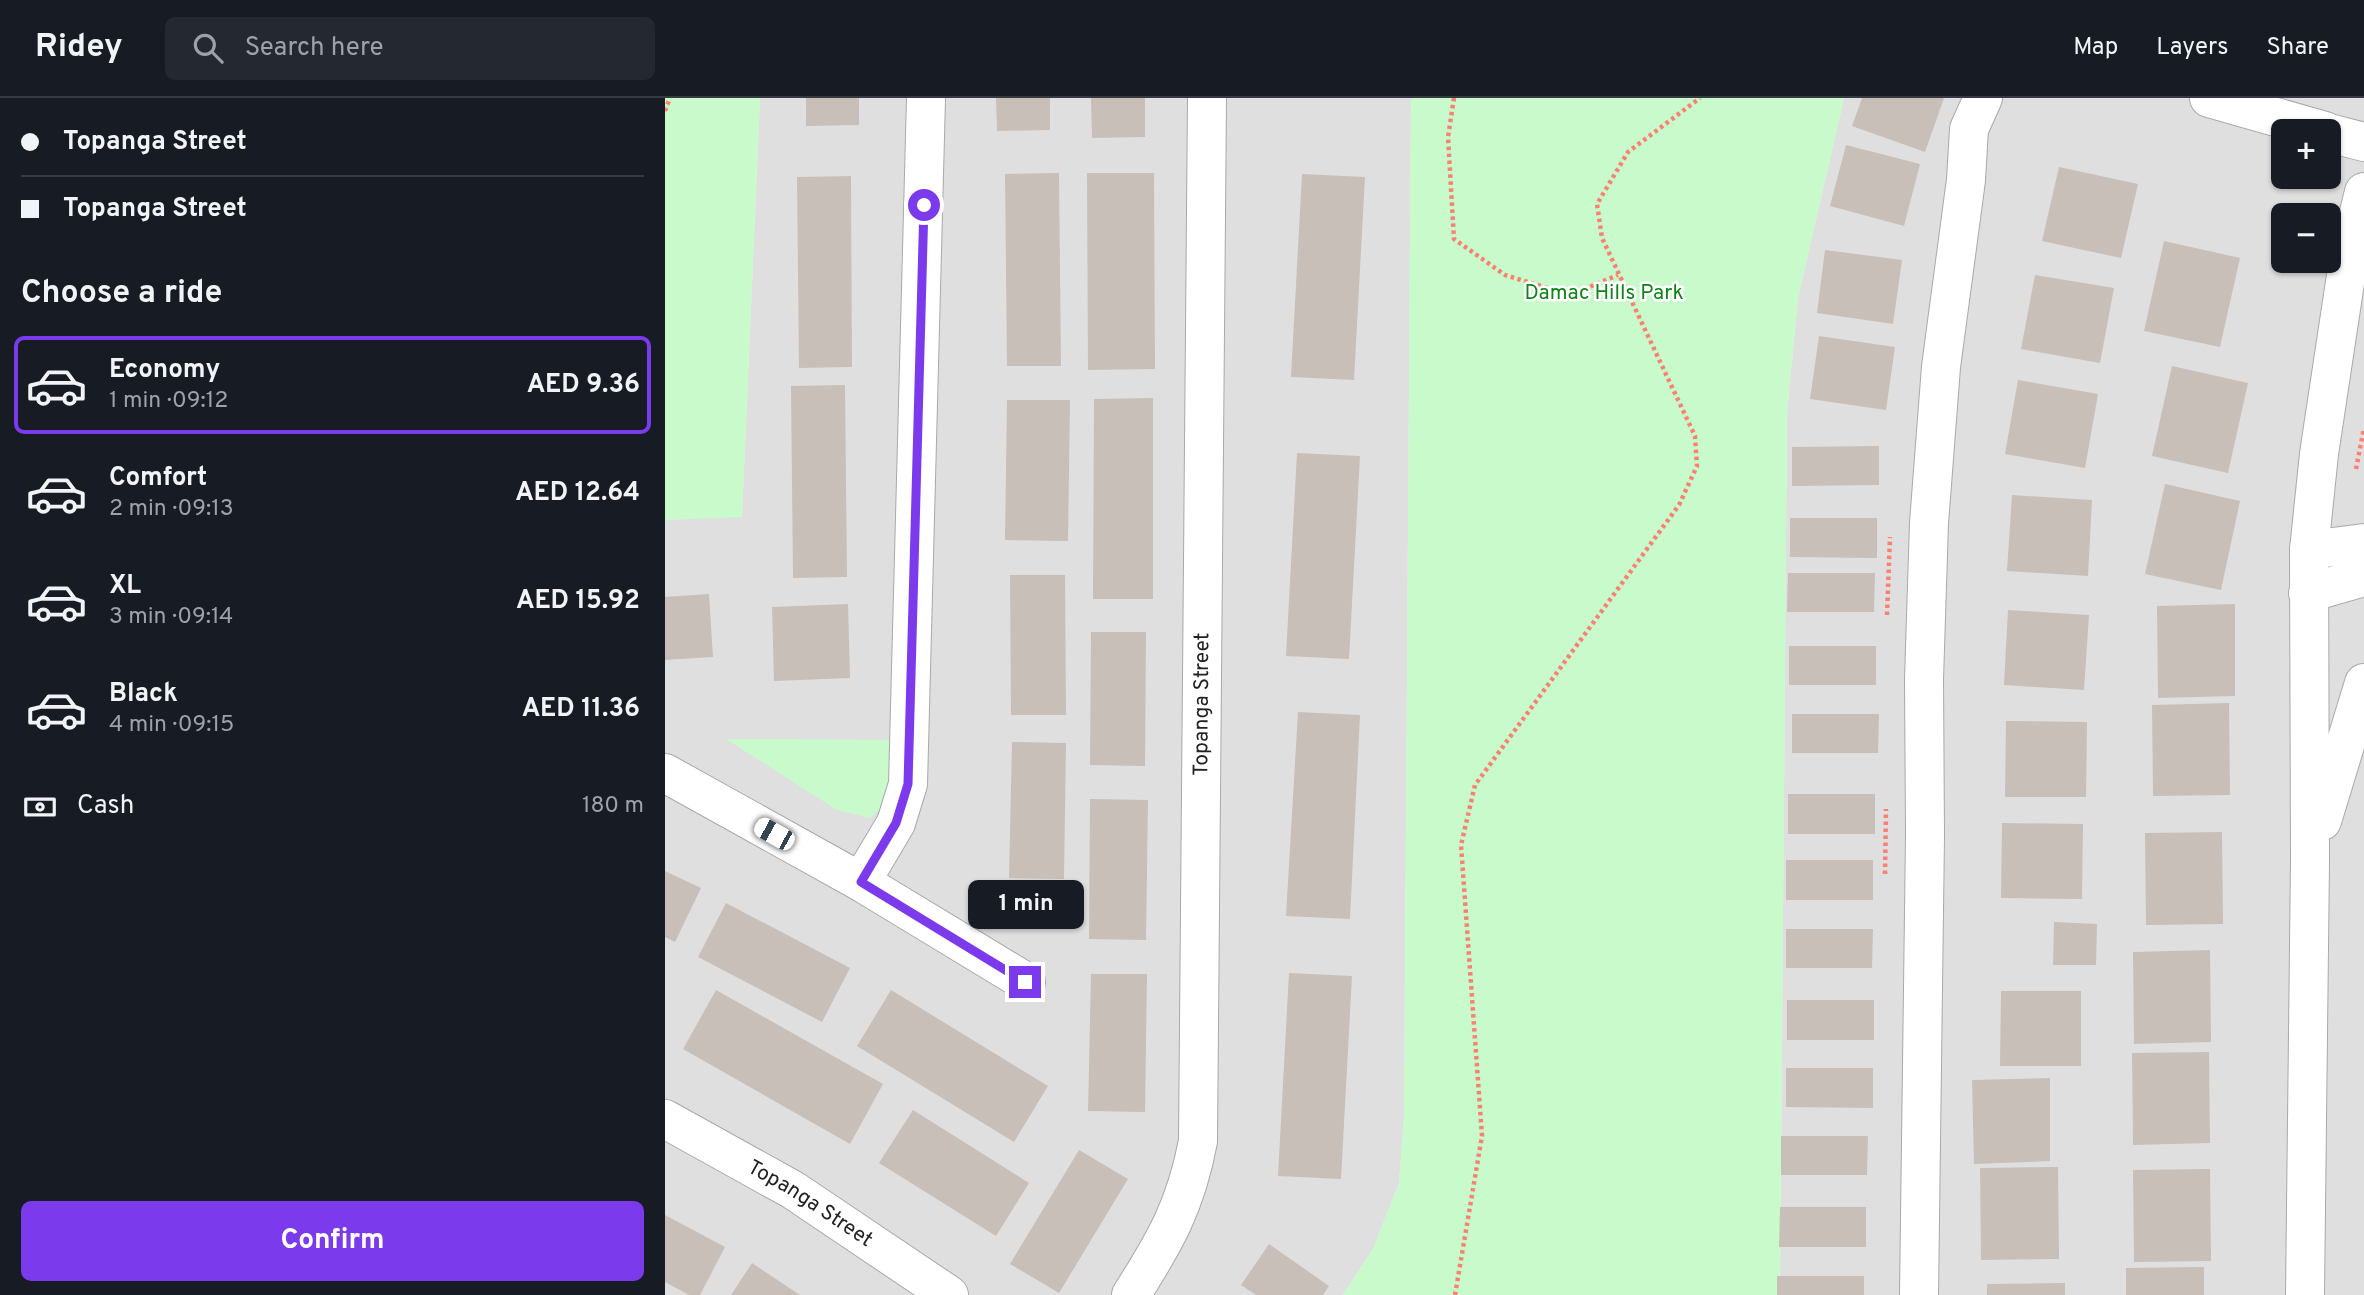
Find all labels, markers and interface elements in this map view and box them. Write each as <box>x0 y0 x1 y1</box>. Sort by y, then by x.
search box <box>165 17 655 80</box>
text: Ridey <box>35 27 123 69</box>
icon: search <box>189 29 227 67</box>
text: Search here <box>245 32 384 65</box>
text: Map <box>2073 33 2118 63</box>
text: Layers <box>2156 33 2228 63</box>
text: Share <box>2266 33 2329 63</box>
map controls <box>2271 119 2341 273</box>
button: + <box>2271 119 2341 189</box>
text: Topanga Street <box>63 126 247 159</box>
route start <box>908 189 940 221</box>
text: Topanga Street <box>63 193 247 226</box>
button: − <box>2271 203 2341 273</box>
text: Choose a ride <box>21 274 222 314</box>
park label: Damac Hills Park <box>1524 280 1684 307</box>
icon: car <box>25 354 88 417</box>
text: Economy <box>109 354 220 387</box>
text: AED 9.36 <box>527 369 640 402</box>
text: 1 min · 09:12 <box>109 387 228 416</box>
icon: car <box>25 462 88 525</box>
text: Comfort <box>109 462 207 495</box>
text: AED 12.64 <box>515 477 640 510</box>
text: 2 min · 09:13 <box>109 495 234 524</box>
icon: car <box>25 570 88 633</box>
text: XL <box>109 570 141 603</box>
text: AED 15.92 <box>516 585 640 618</box>
text: 3 min · 09:14 <box>109 603 233 632</box>
street label: Topanga Street <box>1188 632 1216 776</box>
icon: car <box>25 678 88 741</box>
text: Black <box>109 678 178 711</box>
text: AED 11.36 <box>522 693 640 726</box>
text: 4 min · 09:15 <box>109 711 234 740</box>
icon: cash <box>21 788 59 826</box>
text: Cash <box>77 790 134 823</box>
text: 180 m <box>582 792 644 821</box>
car <box>751 815 798 853</box>
callout: 1 min <box>967 880 1083 930</box>
text: 1 min <box>998 890 1054 919</box>
route end <box>1009 966 1041 998</box>
street label: Topanga Street <box>743 1154 878 1253</box>
button: Confirm <box>21 1201 644 1281</box>

